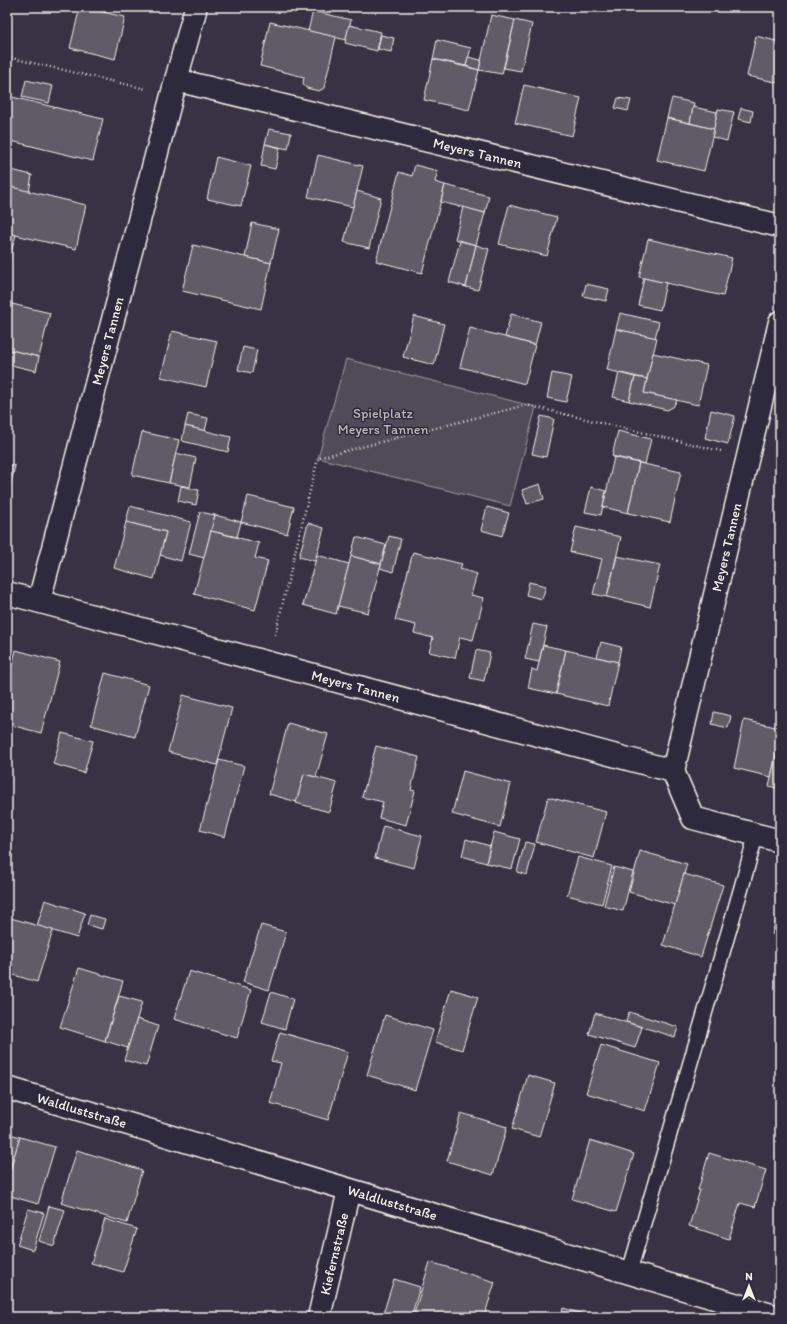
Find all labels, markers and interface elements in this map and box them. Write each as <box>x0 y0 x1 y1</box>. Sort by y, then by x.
street label: Meyers Tannen <box>431 134 524 172</box>
street label: Meyers Tannen <box>88 295 128 387</box>
park label: Spielplatz Meyers Tannen <box>338 405 428 438</box>
street label: Meyers Tannen <box>708 501 746 594</box>
street label: Meyers Tannen <box>310 667 402 707</box>
street label: Waldluststraße <box>35 1089 129 1132</box>
street label: Waldluststraße <box>345 1182 439 1224</box>
street label: Kiefernstraße <box>316 1211 352 1297</box>
north arrow <box>729 1266 769 1306</box>
text: N <box>745 1270 753 1283</box>

